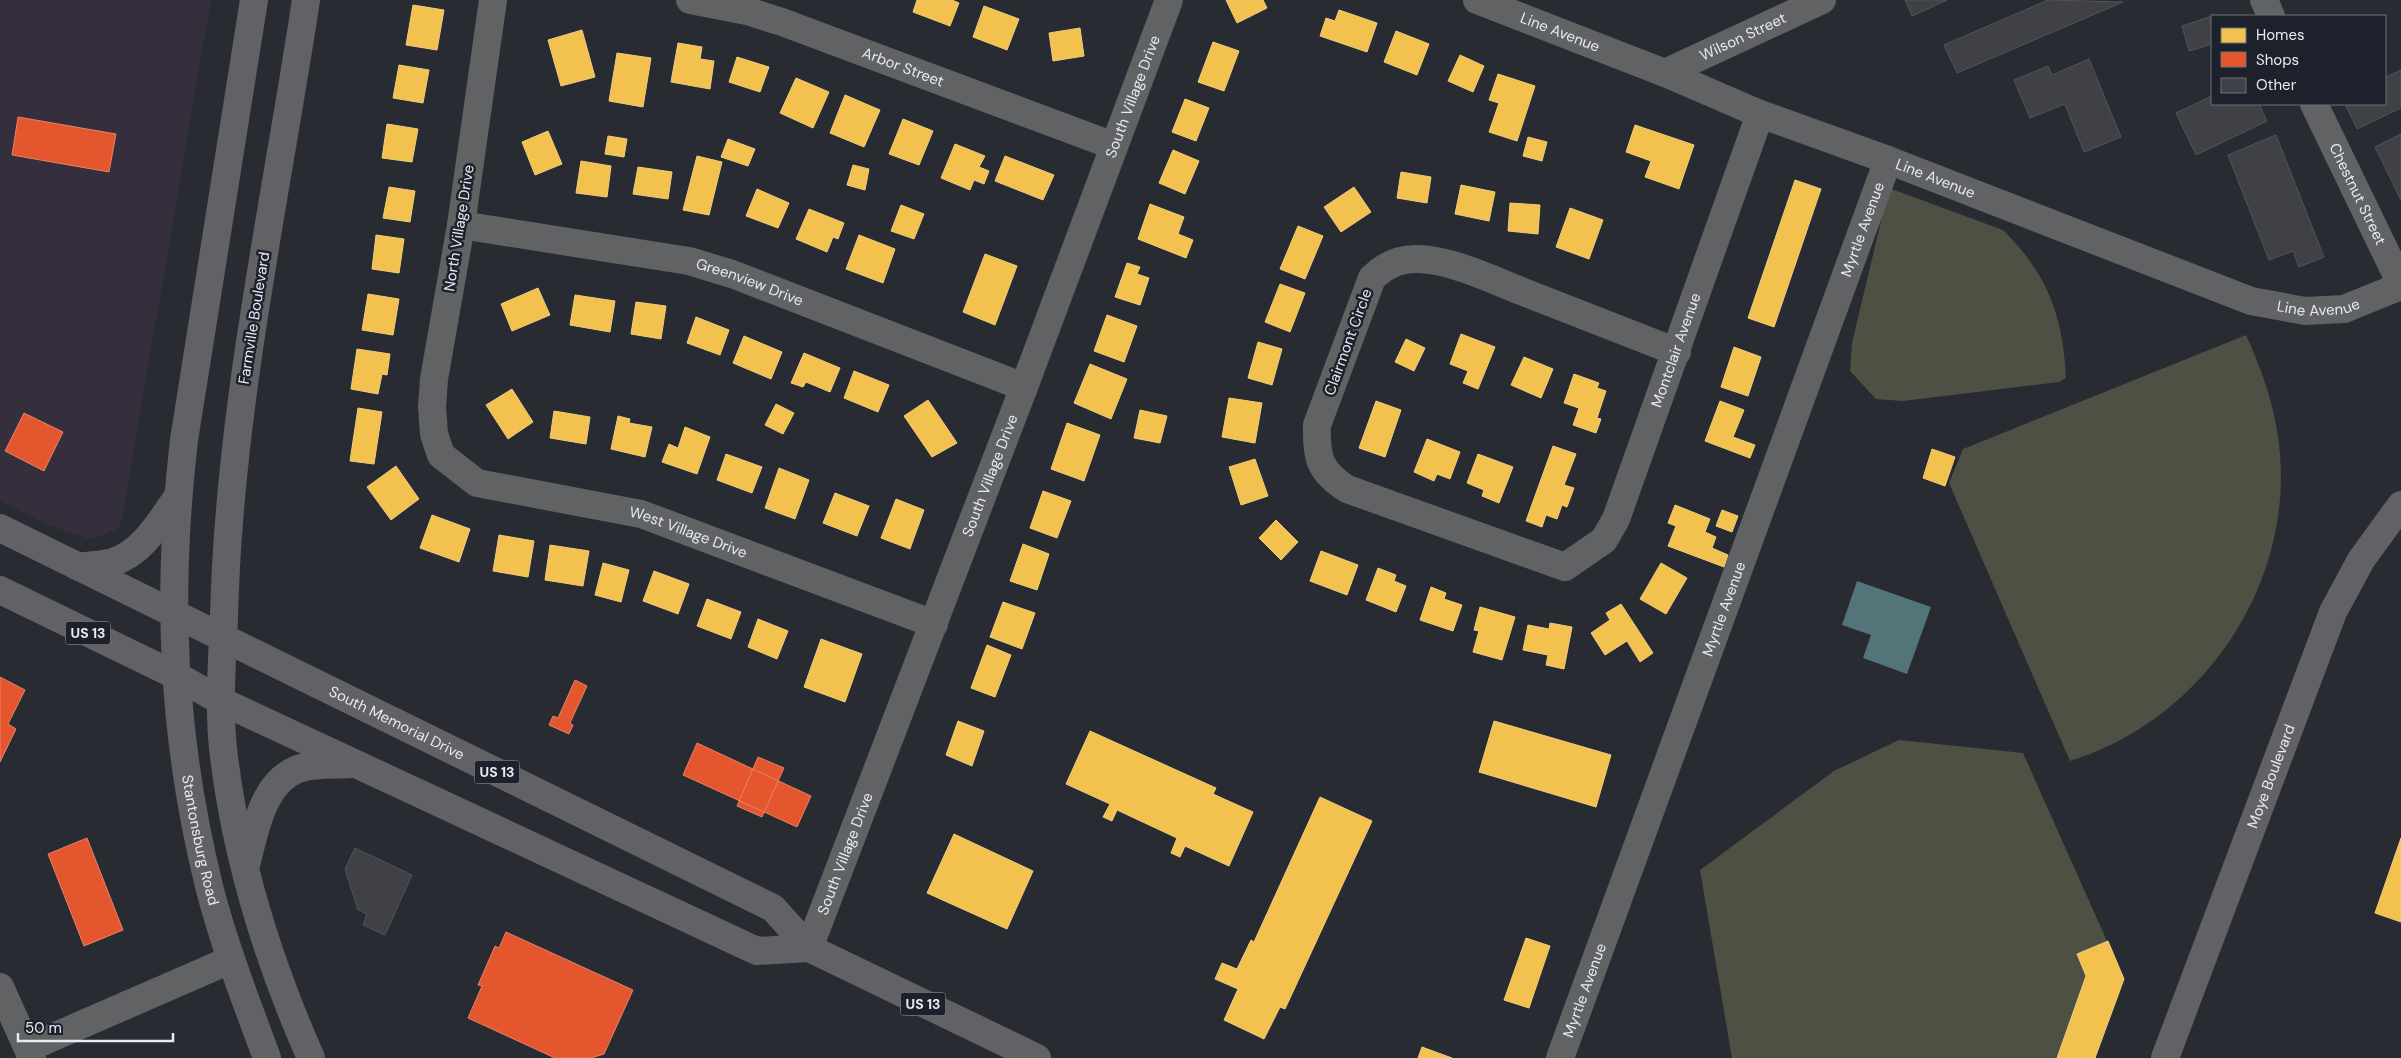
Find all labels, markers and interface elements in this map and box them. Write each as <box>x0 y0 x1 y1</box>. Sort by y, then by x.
street label: Line Avenue <box>1517 8 1603 57</box>
street label: Wilson Street <box>1697 8 1790 65</box>
legend <box>2211 15 2386 105</box>
text: Homes <box>2256 25 2305 45</box>
street label: South Village Drive <box>1101 32 1165 161</box>
street label: Arbor Street <box>859 43 947 92</box>
text: Shops <box>2256 50 2299 70</box>
text: Other <box>2256 75 2297 95</box>
street label: Chestnut Street <box>2324 140 2391 248</box>
street label: Line Avenue <box>1893 154 1978 203</box>
street label: North Village Drive <box>439 163 479 293</box>
street label: Myrtle Avenue <box>1836 179 1889 280</box>
street label: Farmville Boulevard <box>234 250 274 386</box>
street label: Greenview Drive <box>693 254 806 311</box>
street label: Clairmont Circle <box>1319 286 1377 398</box>
street label: Montclair Avenue <box>1646 290 1706 410</box>
street label: Line Avenue <box>2275 294 2363 321</box>
street label: South Village Drive <box>958 411 1023 540</box>
street label: West Village Drive <box>628 502 750 563</box>
street label: Myrtle Avenue <box>1698 559 1750 659</box>
road number: US 13 <box>66 622 110 644</box>
street label: South Memorial Drive <box>326 681 468 765</box>
street label: Moye Boulevard <box>2242 722 2300 831</box>
road number: US 13 <box>474 760 520 784</box>
street label: Stantonsburg Road <box>177 774 224 908</box>
street label: South Village Drive <box>813 790 878 918</box>
street label: Myrtle Avenue <box>1558 940 1611 1040</box>
road number: US 13 <box>900 992 946 1016</box>
scale bar <box>18 1010 172 1042</box>
text: 50 m <box>25 1018 62 1038</box>

